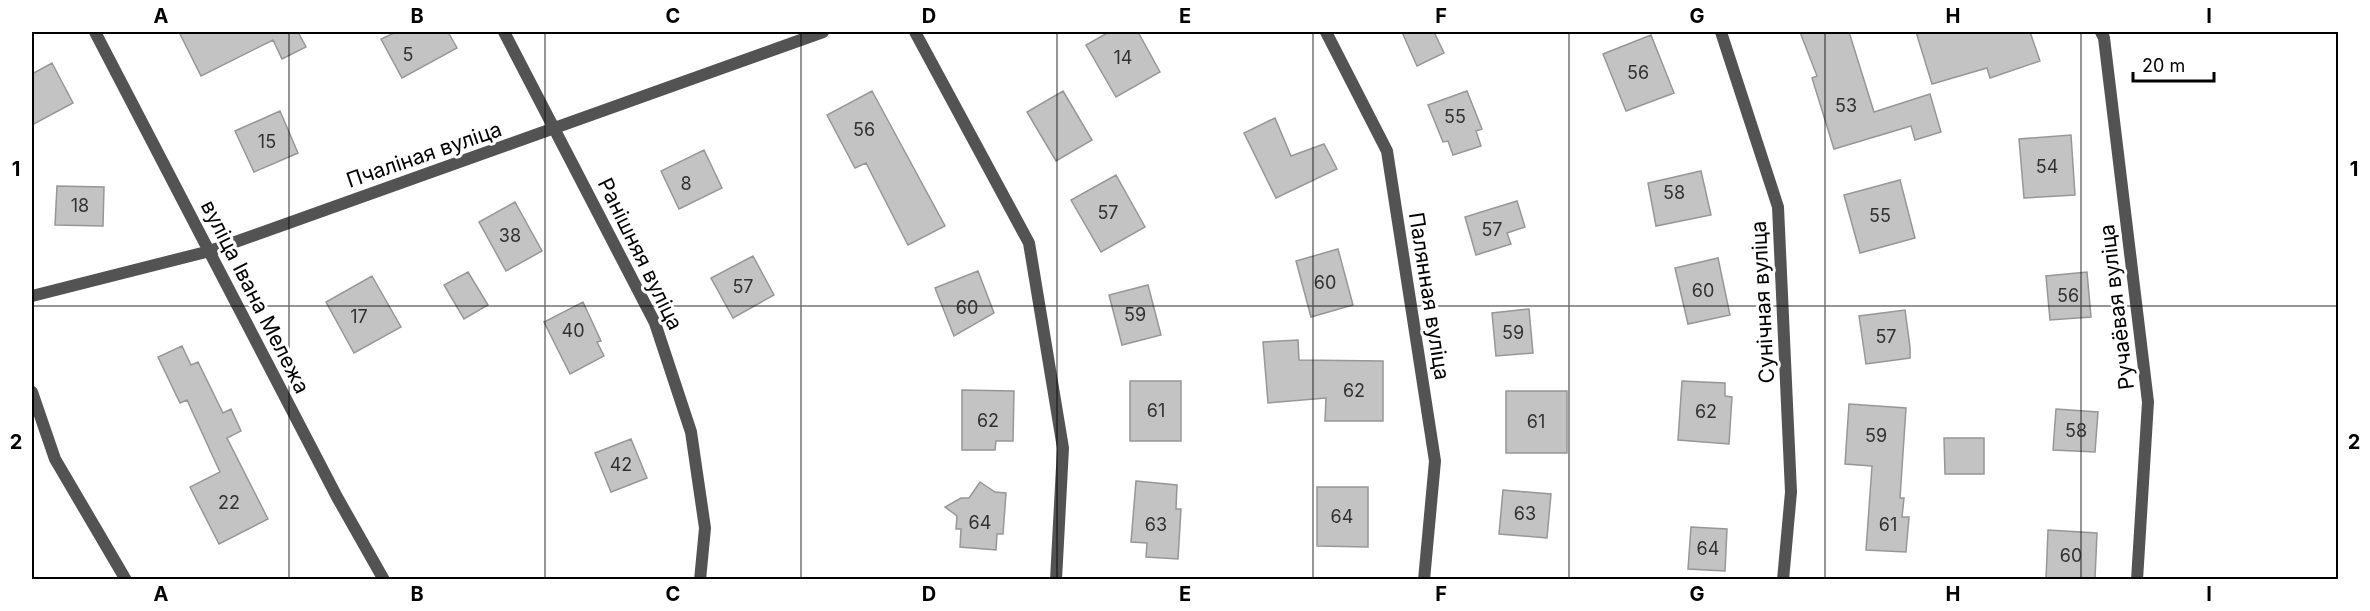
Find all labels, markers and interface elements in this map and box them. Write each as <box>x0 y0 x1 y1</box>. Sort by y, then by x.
text: A <box>154 4 169 28</box>
text: B <box>410 4 424 28</box>
text: C <box>666 4 680 28</box>
text: D <box>922 4 936 28</box>
text: E <box>1179 4 1191 28</box>
text: F <box>1435 4 1447 28</box>
text: G <box>1689 4 1705 28</box>
text: H <box>1946 4 1960 28</box>
text: I <box>2206 4 2212 28</box>
house number: 5 <box>403 44 413 65</box>
scale bar <box>2133 45 2214 83</box>
house number: 14 <box>1114 47 1132 68</box>
text: 20 m <box>2142 55 2185 76</box>
house number: 56 <box>1627 62 1649 83</box>
house number: 53 <box>1835 95 1857 116</box>
house number: 55 <box>1444 106 1466 127</box>
street label: Пчаліная вуліца <box>343 116 505 193</box>
house number: 56 <box>853 119 875 140</box>
house number: 15 <box>258 131 276 152</box>
house number: 54 <box>2036 156 2058 177</box>
text: 1 <box>12 157 20 181</box>
text: 1 <box>2350 157 2358 181</box>
house number: 8 <box>680 173 692 194</box>
street label: Ранішняя вуліца <box>593 174 688 334</box>
house number: 58 <box>1663 182 1685 203</box>
house number: 18 <box>71 195 89 216</box>
street label: вуліца Івана Мележа <box>196 196 315 398</box>
house number: 57 <box>1097 202 1119 223</box>
house number: 55 <box>1869 205 1891 226</box>
street label: Палянная вуліца <box>1404 210 1455 382</box>
house number: 57 <box>1481 219 1503 240</box>
street label: Сунічная вуліца <box>1746 220 1779 384</box>
street label: Ручаёвая вуліца <box>2094 223 2139 391</box>
house number: 38 <box>499 225 521 246</box>
house number: 60 <box>1314 272 1336 293</box>
house number: 57 <box>732 276 754 297</box>
house number: 60 <box>1692 280 1714 301</box>
house number: 56 <box>2057 285 2079 306</box>
house number: 60 <box>956 297 978 318</box>
house number: 59 <box>1124 304 1146 325</box>
house number: 17 <box>350 306 368 327</box>
house number: 40 <box>562 320 584 341</box>
house number: 59 <box>1502 322 1524 343</box>
house number: 57 <box>1875 326 1897 347</box>
house number: 62 <box>1343 380 1365 401</box>
house number: 61 <box>1147 400 1165 421</box>
house number: 62 <box>1695 401 1717 422</box>
house number: 62 <box>977 410 999 431</box>
house number: 61 <box>1527 411 1545 432</box>
house number: 58 <box>2065 420 2087 441</box>
house number: 59 <box>1865 425 1887 446</box>
text: 2 <box>10 430 22 454</box>
text: 2 <box>2348 430 2360 454</box>
house number: 42 <box>610 454 632 475</box>
house number: 22 <box>218 492 240 513</box>
house number: 63 <box>1514 503 1536 524</box>
house number: 64 <box>1331 506 1353 527</box>
house number: 64 <box>969 512 991 533</box>
house number: 63 <box>1145 514 1167 535</box>
house number: 61 <box>1879 514 1897 535</box>
house number: 64 <box>1697 538 1719 559</box>
house number: 60 <box>2060 545 2082 566</box>
text: A <box>154 582 169 606</box>
text: B <box>410 582 424 606</box>
text: C <box>666 582 680 606</box>
text: D <box>922 582 936 606</box>
text: E <box>1179 582 1191 606</box>
text: F <box>1435 582 1447 606</box>
text: G <box>1689 582 1705 606</box>
text: H <box>1946 582 1960 606</box>
text: I <box>2206 582 2212 606</box>

